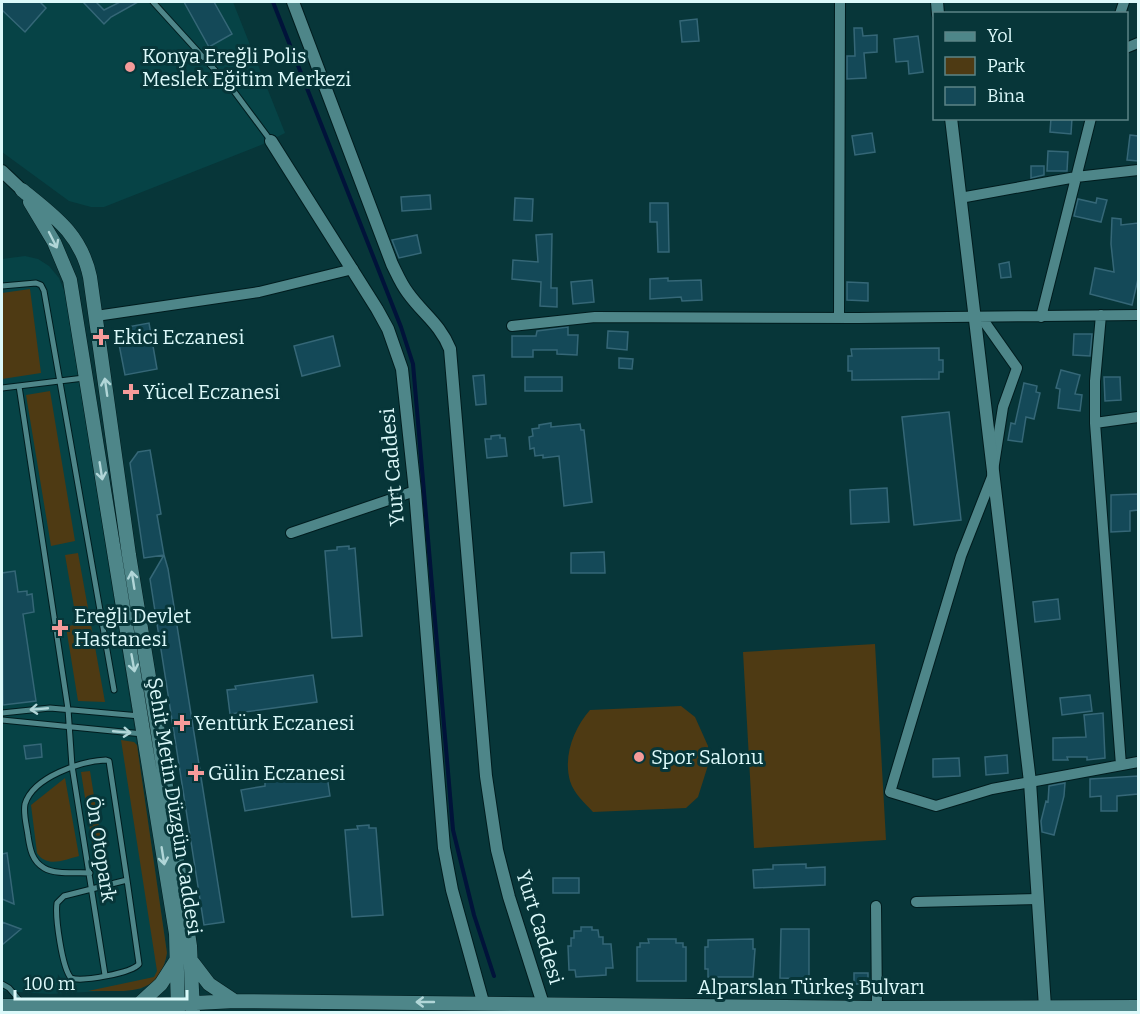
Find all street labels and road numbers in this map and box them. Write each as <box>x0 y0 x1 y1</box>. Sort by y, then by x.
street label: Yurt Caddesi <box>375 407 409 527</box>
street label: Şehit Metin Düzgün Caddesi <box>143 676 207 937</box>
street label: Ön Otopark <box>81 794 121 904</box>
street label: Yurt Caddesi <box>511 867 569 987</box>
street label: Alparslan Türkeş Bulvarı <box>697 975 925 999</box>

